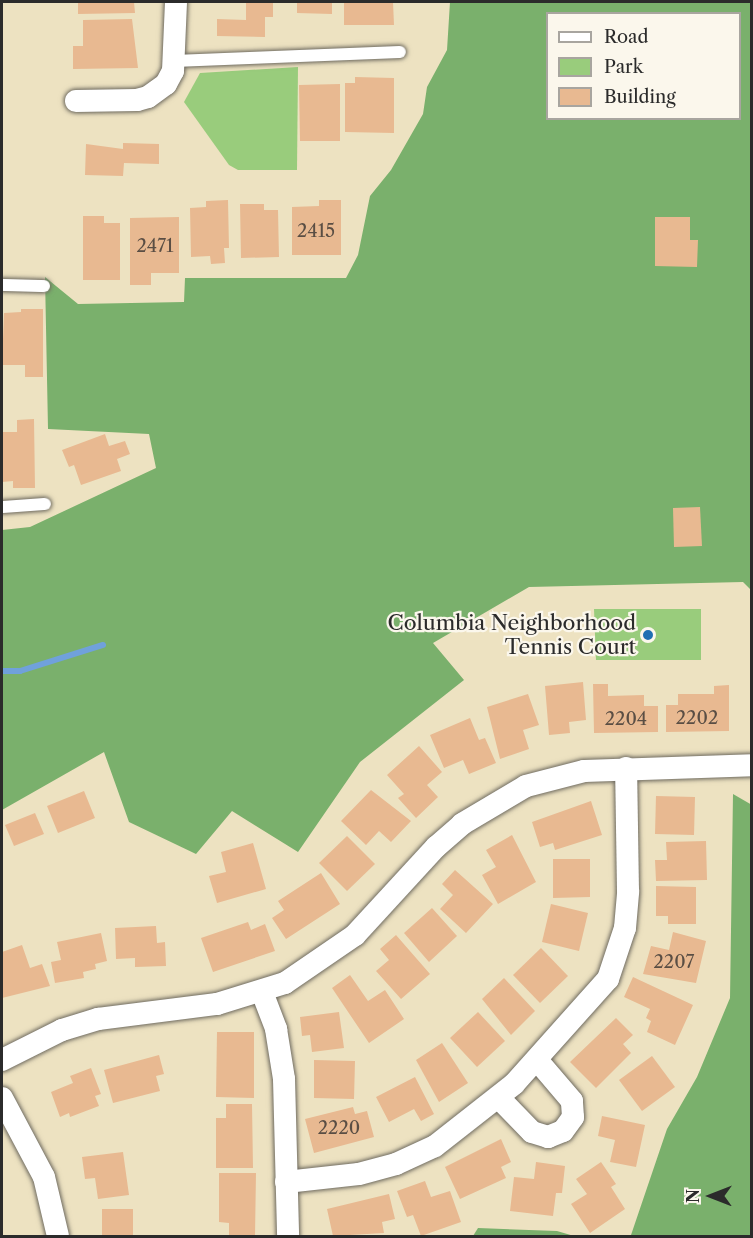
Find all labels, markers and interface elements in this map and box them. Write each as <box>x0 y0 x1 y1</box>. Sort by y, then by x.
legend <box>546 12 741 120</box>
text: Road <box>604 26 649 48</box>
text: Park <box>604 56 643 78</box>
text: Building <box>604 86 676 108</box>
house number: 2415 <box>297 220 335 242</box>
house number: 2471 <box>136 235 174 257</box>
place label: Columbia Neighborhood Tennis Court <box>387 610 636 660</box>
marker: Columbia Neighborhood Tennis Court <box>641 628 655 642</box>
house number: 2202 <box>676 707 718 729</box>
house number: 2204 <box>605 708 647 730</box>
house number: 2207 <box>654 951 694 973</box>
house number: 2220 <box>318 1117 360 1139</box>
north arrow <box>681 1166 741 1226</box>
text: N <box>683 1189 703 1203</box>

